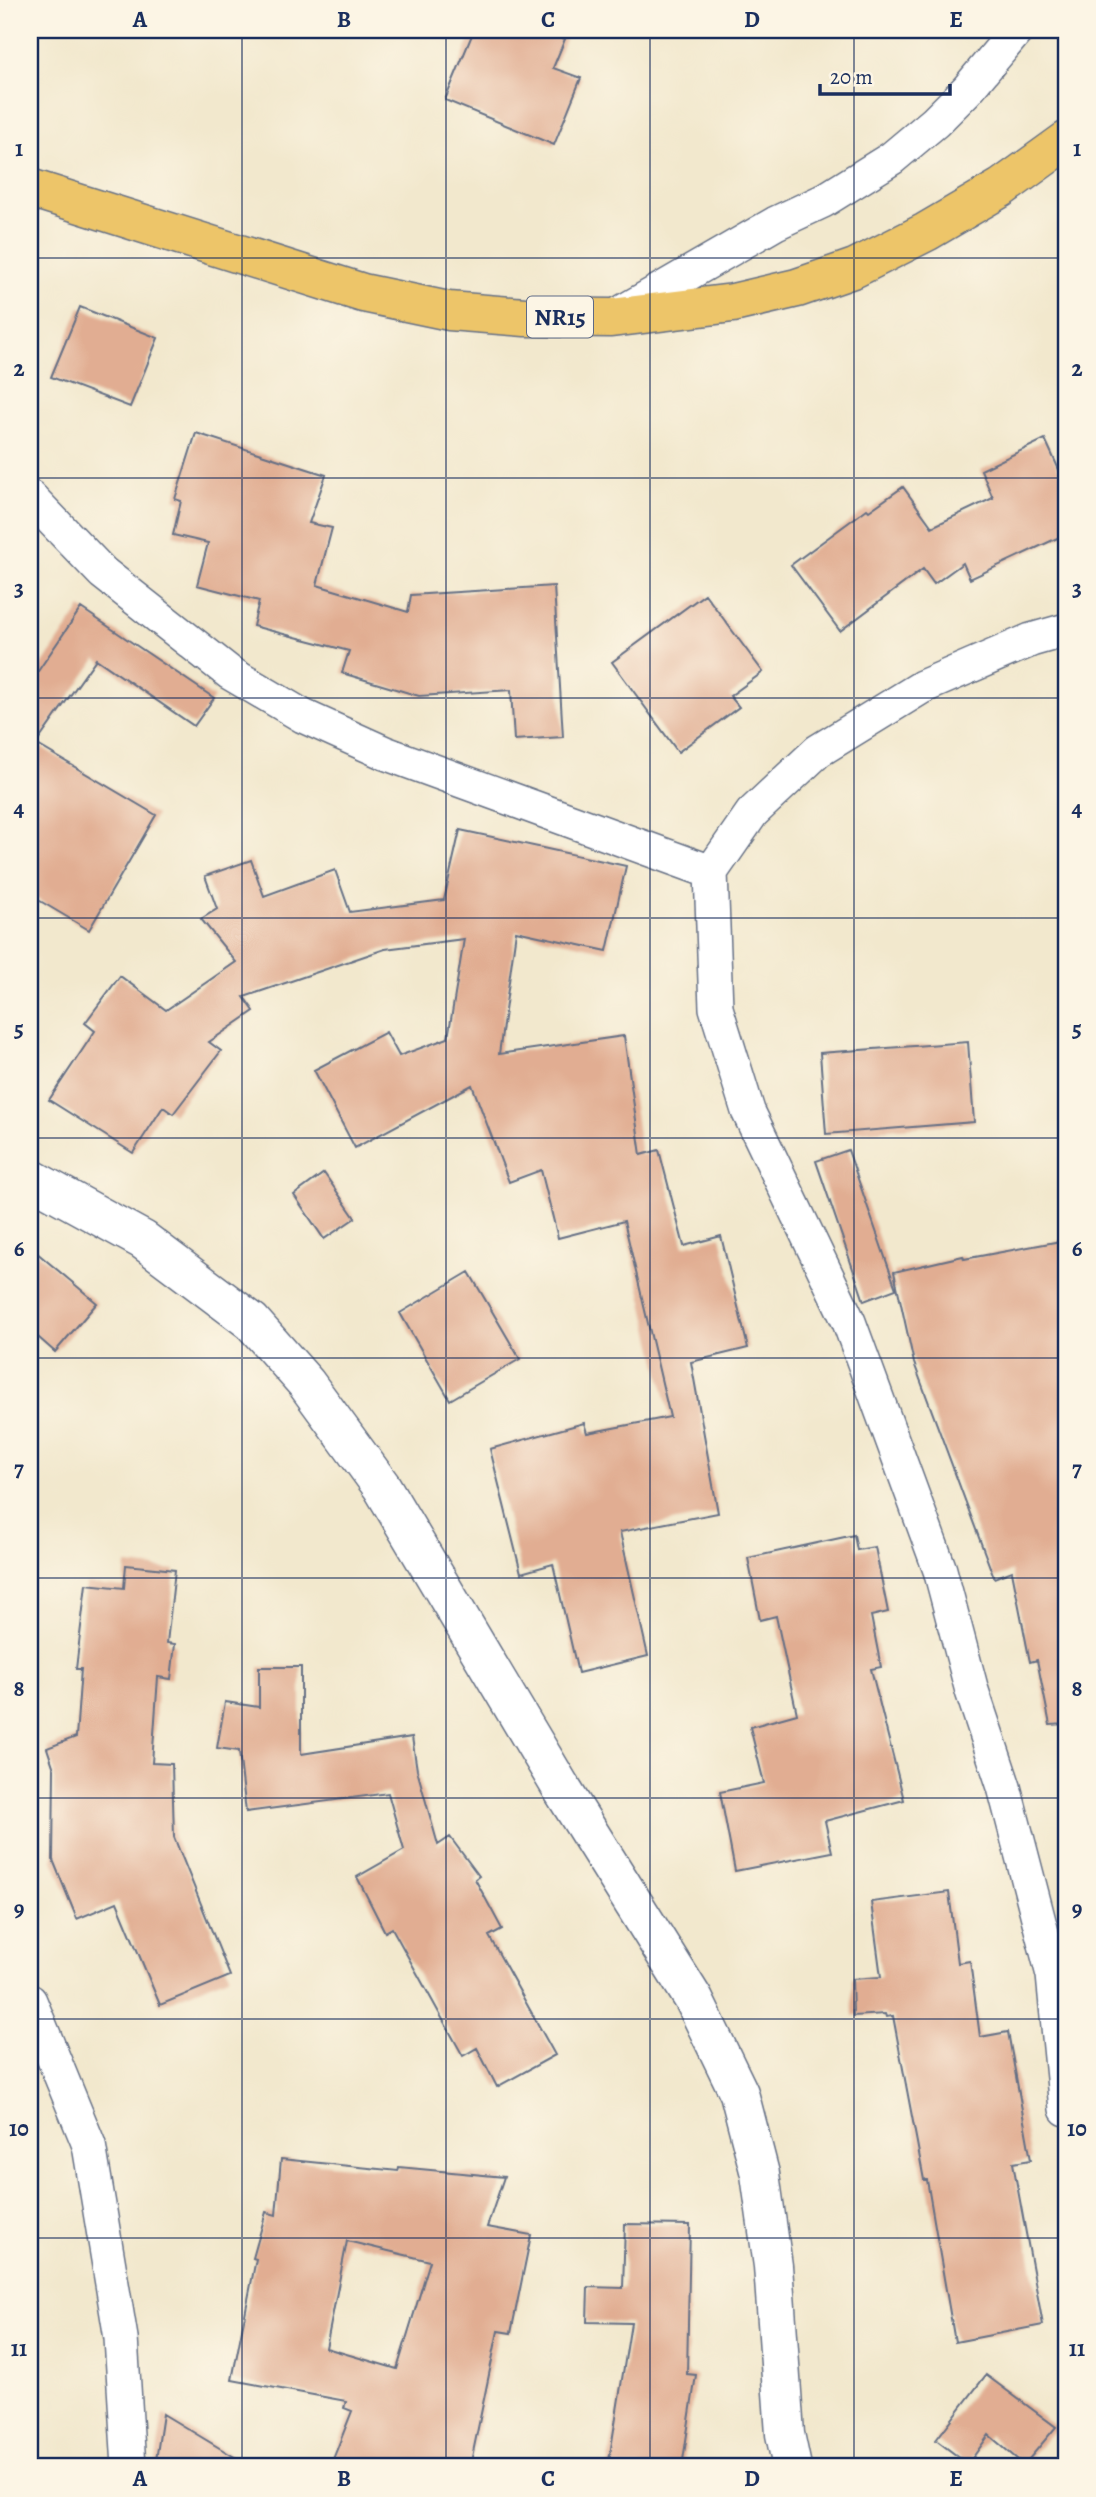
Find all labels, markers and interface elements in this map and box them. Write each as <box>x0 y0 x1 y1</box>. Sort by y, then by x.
text: A <box>132 4 148 35</box>
text: B <box>337 4 351 35</box>
text: C <box>541 4 555 35</box>
text: D <box>744 4 760 35</box>
text: E <box>949 4 963 35</box>
scale bar <box>820 52 949 96</box>
text: 20 m <box>830 63 873 91</box>
text: 1 <box>15 133 23 164</box>
text: 1 <box>1073 133 1081 164</box>
road number: NR15 <box>527 296 593 338</box>
text: 2 <box>13 353 25 384</box>
text: 2 <box>1071 353 1083 384</box>
text: 3 <box>14 573 24 604</box>
text: 3 <box>1072 573 1082 604</box>
text: 4 <box>14 793 25 824</box>
text: 4 <box>1072 793 1083 824</box>
text: 5 <box>14 1013 24 1044</box>
text: 5 <box>1072 1013 1082 1044</box>
text: 6 <box>14 1233 25 1264</box>
text: 6 <box>1072 1233 1083 1264</box>
text: 7 <box>14 1453 24 1484</box>
text: 7 <box>1072 1453 1082 1484</box>
text: 8 <box>13 1673 25 1704</box>
text: 8 <box>1071 1673 1083 1704</box>
text: 9 <box>14 1893 24 1924</box>
text: 9 <box>1072 1893 1082 1924</box>
text: 10 <box>9 2113 29 2144</box>
text: 10 <box>1067 2113 1087 2144</box>
text: 11 <box>11 2333 27 2364</box>
text: 11 <box>1069 2333 1085 2364</box>
text: A <box>132 2463 148 2494</box>
text: B <box>337 2463 351 2494</box>
text: C <box>541 2463 555 2494</box>
text: D <box>744 2463 760 2494</box>
text: E <box>949 2463 963 2494</box>

